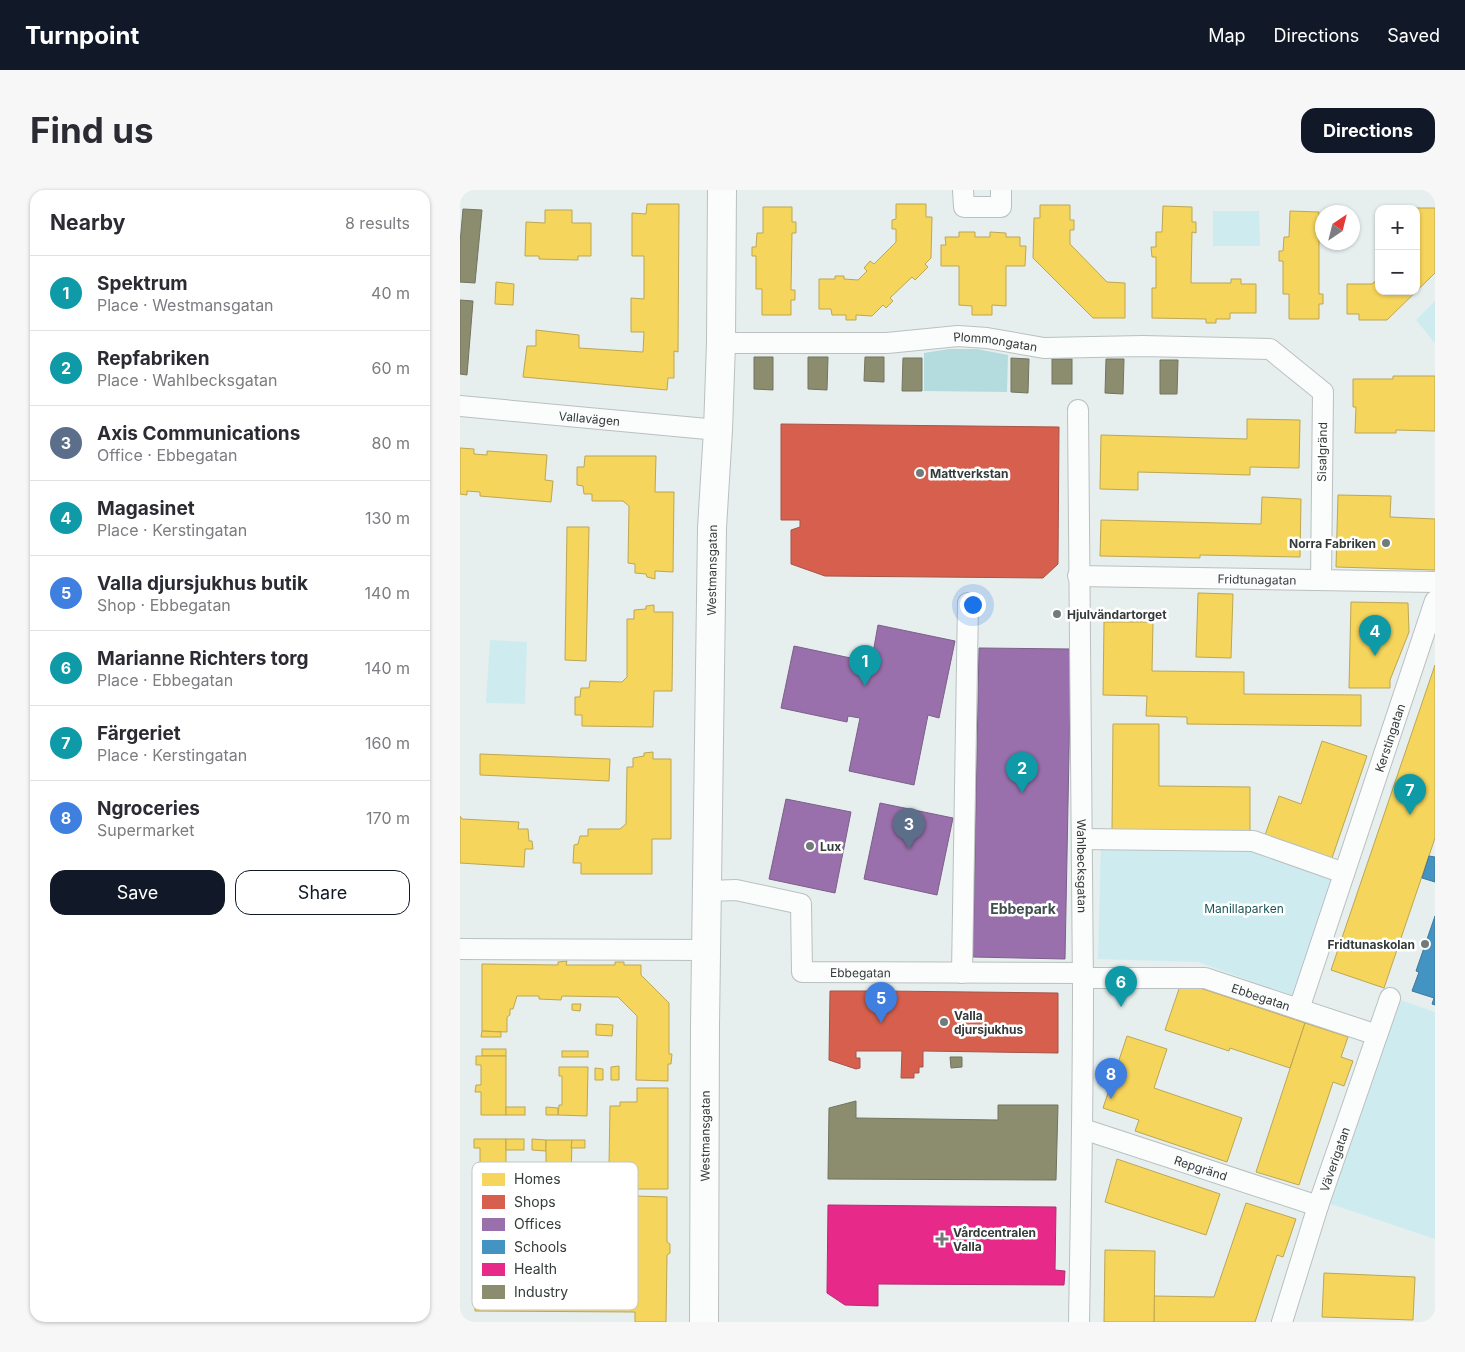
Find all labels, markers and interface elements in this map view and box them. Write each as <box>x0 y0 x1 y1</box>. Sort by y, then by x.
text: Turnpoint <box>25 21 139 50</box>
text: Map <box>1208 25 1246 46</box>
text: Directions <box>1274 25 1359 46</box>
text: Saved <box>1387 25 1440 46</box>
button: Directions <box>1301 108 1435 153</box>
text: Find us <box>30 109 154 151</box>
north arrow <box>1315 205 1360 250</box>
map controls <box>1375 205 1420 295</box>
button: + <box>1375 205 1420 250</box>
text: Nearby <box>50 210 125 235</box>
text: 8 results <box>345 213 410 233</box>
button: − <box>1375 250 1420 295</box>
text: Spektrum <box>97 272 188 295</box>
text: 1 <box>63 283 69 303</box>
text: 40 m <box>371 283 410 303</box>
text: Place · Westmansgatan <box>97 295 274 315</box>
street label: Plommongatan <box>952 328 1039 354</box>
text: Repfabriken <box>97 347 210 370</box>
text: 2 <box>61 358 71 378</box>
text: 60 m <box>371 358 410 378</box>
text: Place · Wahlbecksgatan <box>97 370 277 390</box>
street label: Vallavägen <box>558 408 621 428</box>
text: Axis Communications <box>97 422 300 445</box>
street label: Sisalgränd <box>1314 422 1330 482</box>
text: 3 <box>61 433 71 453</box>
text: 80 m <box>371 433 410 453</box>
text: Office · Ebbegatan <box>97 445 238 465</box>
place label: Mattverkstan <box>930 466 1009 481</box>
marker: Mattverkstan <box>914 467 926 479</box>
text: Magasinet <box>97 497 195 520</box>
text: 4 <box>61 508 71 528</box>
text: 130 m <box>365 508 410 528</box>
text: Place · Kerstingatan <box>97 520 247 540</box>
street label: Westmansgatan <box>703 524 720 616</box>
place label: Norra Fabriken <box>1289 536 1376 551</box>
marker: Norra Fabriken <box>1380 537 1392 549</box>
street label: Fridtunagatan <box>1217 571 1296 587</box>
text: Valla djursjukhus butik <box>97 572 308 595</box>
text: 5 <box>61 583 71 603</box>
text: 140 m <box>365 583 410 603</box>
your location <box>960 592 986 618</box>
text: Shop · Ebbegatan <box>97 595 231 615</box>
place label: Hjulvändartorget <box>1067 607 1167 622</box>
marker: Hjulvändartorget <box>1051 608 1063 620</box>
pin: 4 <box>1359 615 1391 656</box>
pin: 1 <box>849 645 881 686</box>
text: Marianne Richters torg <box>97 647 309 670</box>
text: 6 <box>61 658 71 678</box>
text: 140 m <box>365 658 410 678</box>
text: Place · Ebbegatan <box>97 670 233 690</box>
street label: Kerstingatan <box>1371 701 1408 774</box>
text: Färgeriet <box>97 722 181 745</box>
text: 7 <box>61 733 71 753</box>
text: 160 m <box>365 733 410 753</box>
text: Place · Kerstingatan <box>97 745 247 765</box>
pin: 2 <box>1006 752 1038 793</box>
pin: 7 <box>1394 774 1426 815</box>
text: Ngroceries <box>97 797 200 820</box>
text: 8 <box>61 808 71 828</box>
text: 170 m <box>366 808 410 828</box>
pin: 3 <box>893 808 925 849</box>
street label: Wahlbecksgatan <box>1074 819 1090 913</box>
text: Supermarket <box>97 820 194 840</box>
place label: Lux <box>820 839 841 854</box>
marker: Lux <box>804 840 816 852</box>
button: Save <box>50 870 225 915</box>
button: Share <box>235 870 410 915</box>
district label: Ebbepark <box>990 900 1057 917</box>
park label: Manillaparken <box>1204 901 1284 916</box>
place label: Fridtunaskolan <box>1327 937 1415 952</box>
marker: Fridtunaskolan <box>1419 938 1431 950</box>
street label: Ebbegatan <box>830 965 891 980</box>
pin: 6 <box>1105 966 1137 1007</box>
street label: Ebbegatan <box>1230 980 1292 1013</box>
pin: 5 <box>865 982 897 1023</box>
place label: Valla djursjukhus <box>954 1008 1024 1037</box>
marker: Valla djursjukhus <box>938 1016 950 1028</box>
pin: 8 <box>1095 1058 1127 1099</box>
street label: Westmansgatan <box>697 1090 712 1182</box>
street label: Väverigatan <box>1316 1125 1352 1194</box>
street label: Repgränd <box>1172 1152 1229 1183</box>
legend <box>472 1162 638 1310</box>
text: Homes <box>514 1170 561 1187</box>
text: Shops <box>514 1193 556 1210</box>
text: Offices <box>514 1215 561 1232</box>
place label: Vårdcentralen Valla <box>953 1225 1036 1254</box>
marker: Vårdcentralen Valla <box>935 1232 949 1246</box>
text: Schools <box>514 1238 567 1255</box>
text: Health <box>514 1260 557 1277</box>
text: Industry <box>514 1283 568 1300</box>

